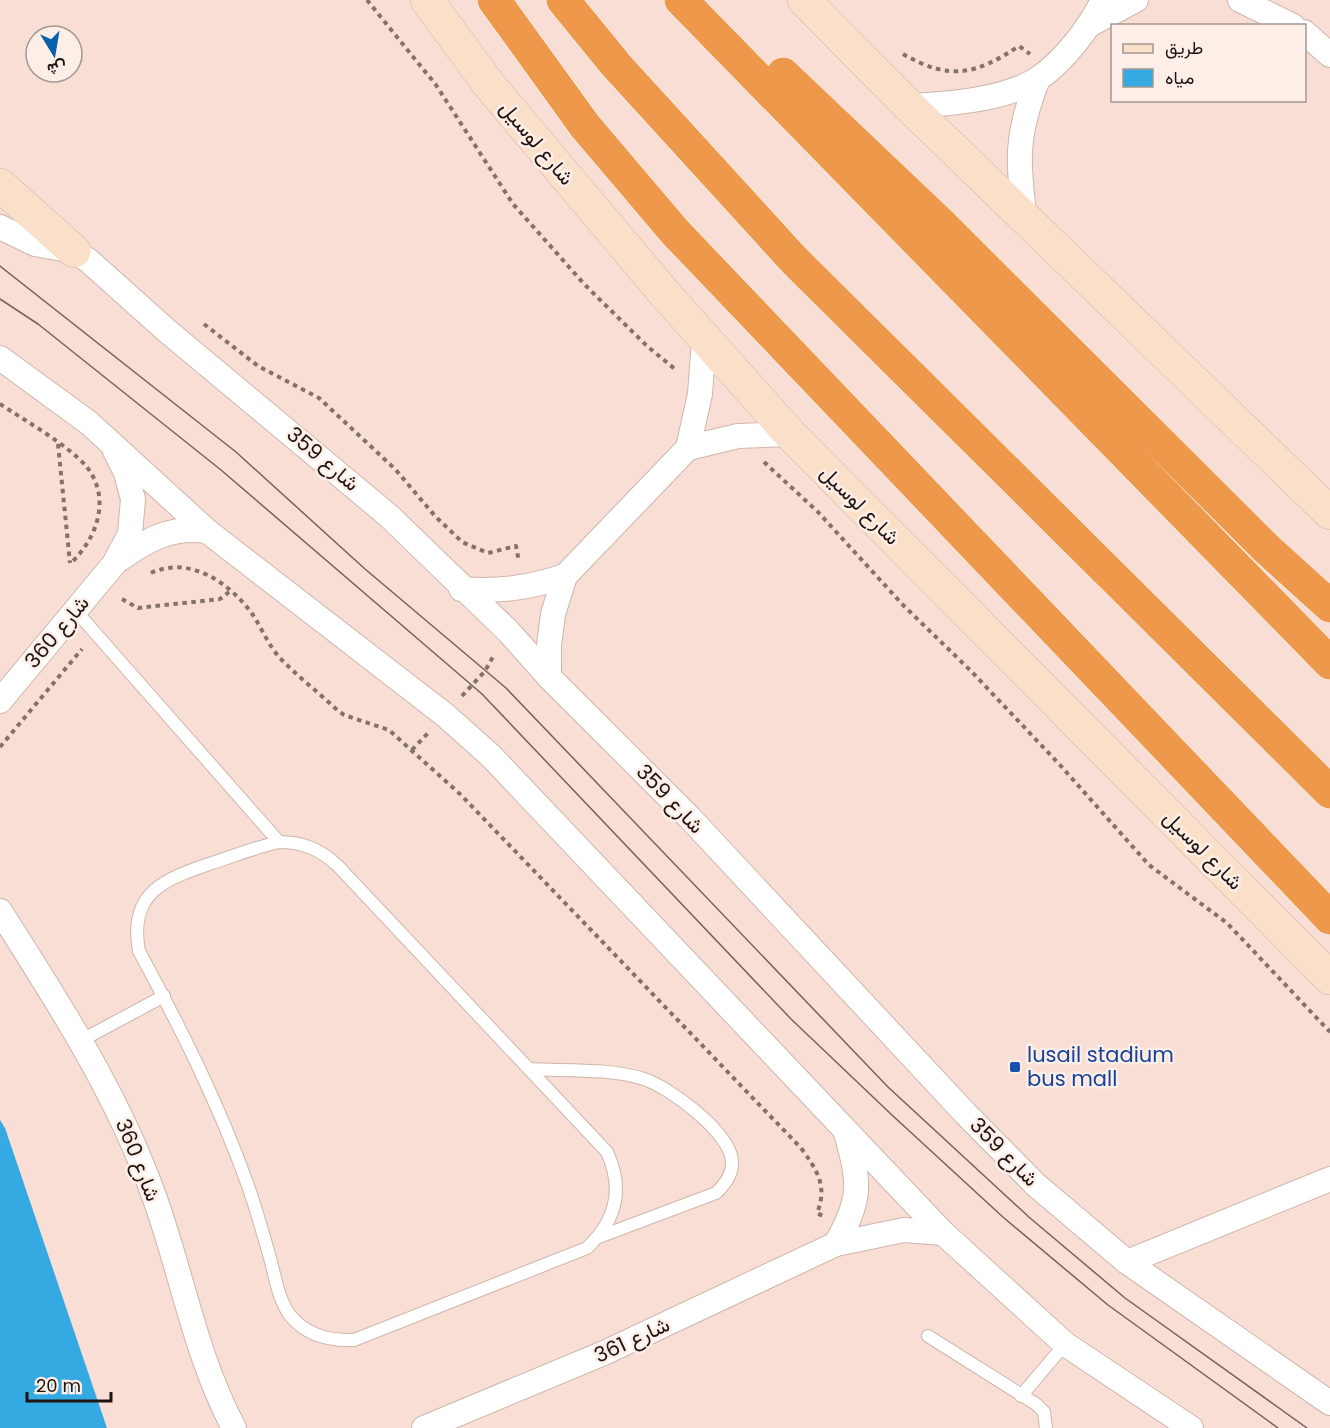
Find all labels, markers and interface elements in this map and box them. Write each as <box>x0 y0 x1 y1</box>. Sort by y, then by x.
north arrow <box>24 24 84 84</box>
legend <box>1111 24 1306 102</box>
text: طريق <box>1165 35 1203 60</box>
text: ش <box>45 55 68 81</box>
text: مياه <box>1165 65 1194 90</box>
street label: شارع لوسيل <box>493 94 581 191</box>
street label: شارع 359 <box>281 420 366 498</box>
street label: شارع لوسيل <box>814 458 907 551</box>
street label: شارع 360 <box>18 589 96 674</box>
street label: شارع 359 <box>630 757 711 840</box>
street label: شارع لوسيل <box>1157 803 1250 896</box>
place label: lusail stadium bus mall <box>1027 1040 1174 1093</box>
marker: lusail stadium bus mall <box>1008 1060 1022 1074</box>
street label: شارع 359 <box>963 1111 1045 1193</box>
street label: شارع 360 <box>109 1114 168 1205</box>
street label: شارع 361 <box>589 1309 674 1370</box>
scale bar <box>27 1365 111 1403</box>
text: 20 m <box>36 1373 81 1398</box>

